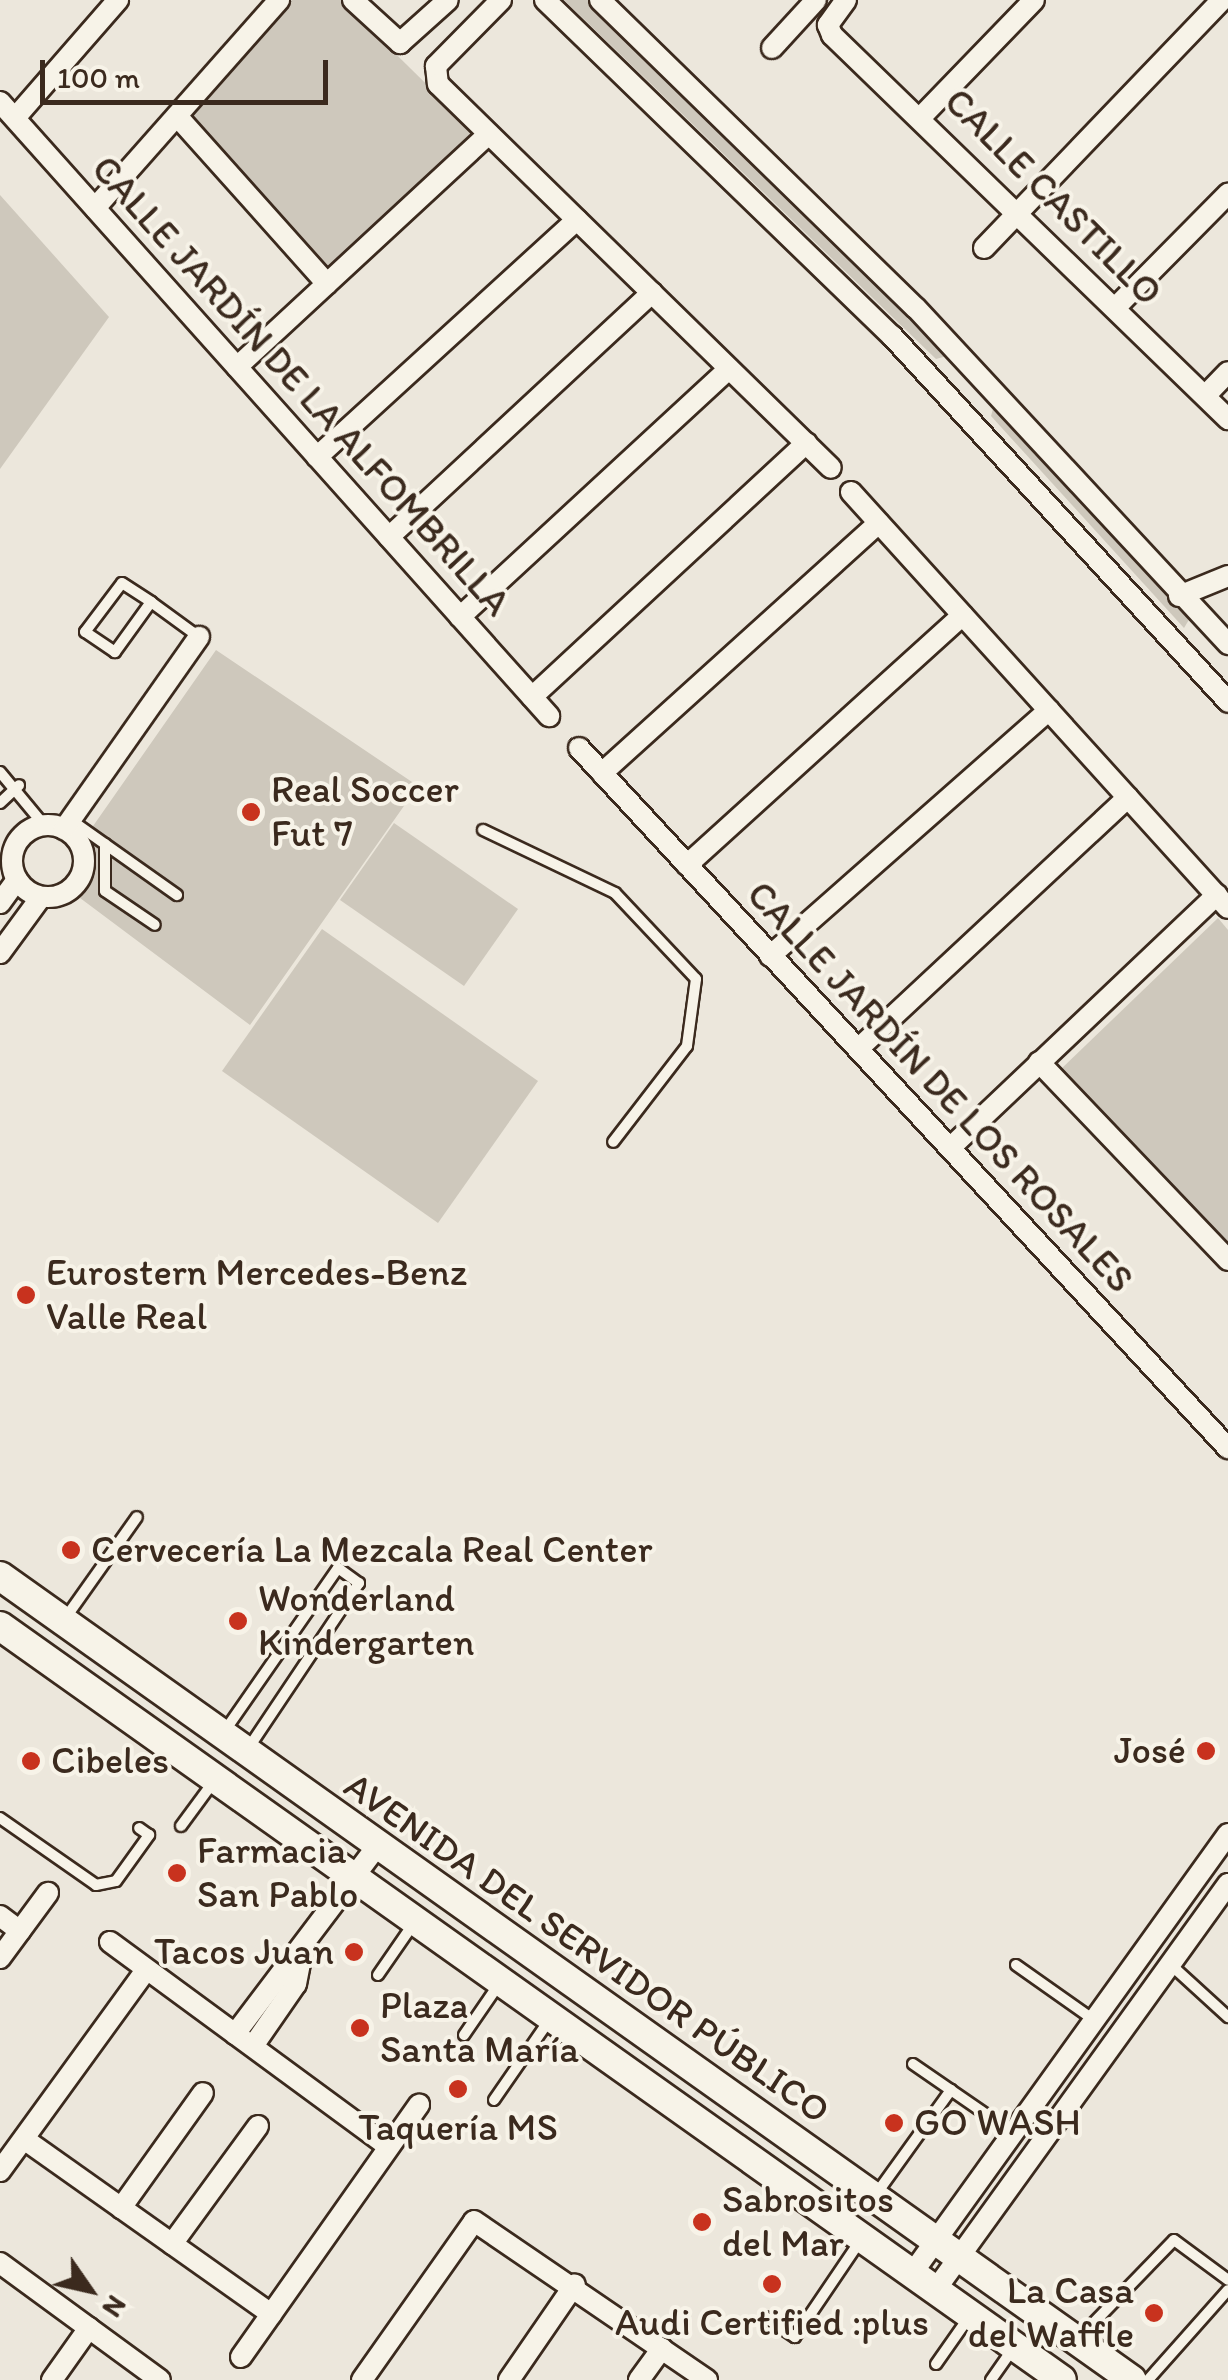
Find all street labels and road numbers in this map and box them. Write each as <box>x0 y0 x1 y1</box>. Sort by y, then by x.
street label: CALLE CASTILLO <box>936 80 1170 314</box>
street label: CALLE JARDÍN DE LA ALFOMBRILLA <box>81 145 521 627</box>
street label: CALLE JARDÍN DE LOS ROSALES <box>738 872 1142 1302</box>
street label: AVENIDA DEL SERVIDOR PÚBLICO <box>337 1764 837 2132</box>

